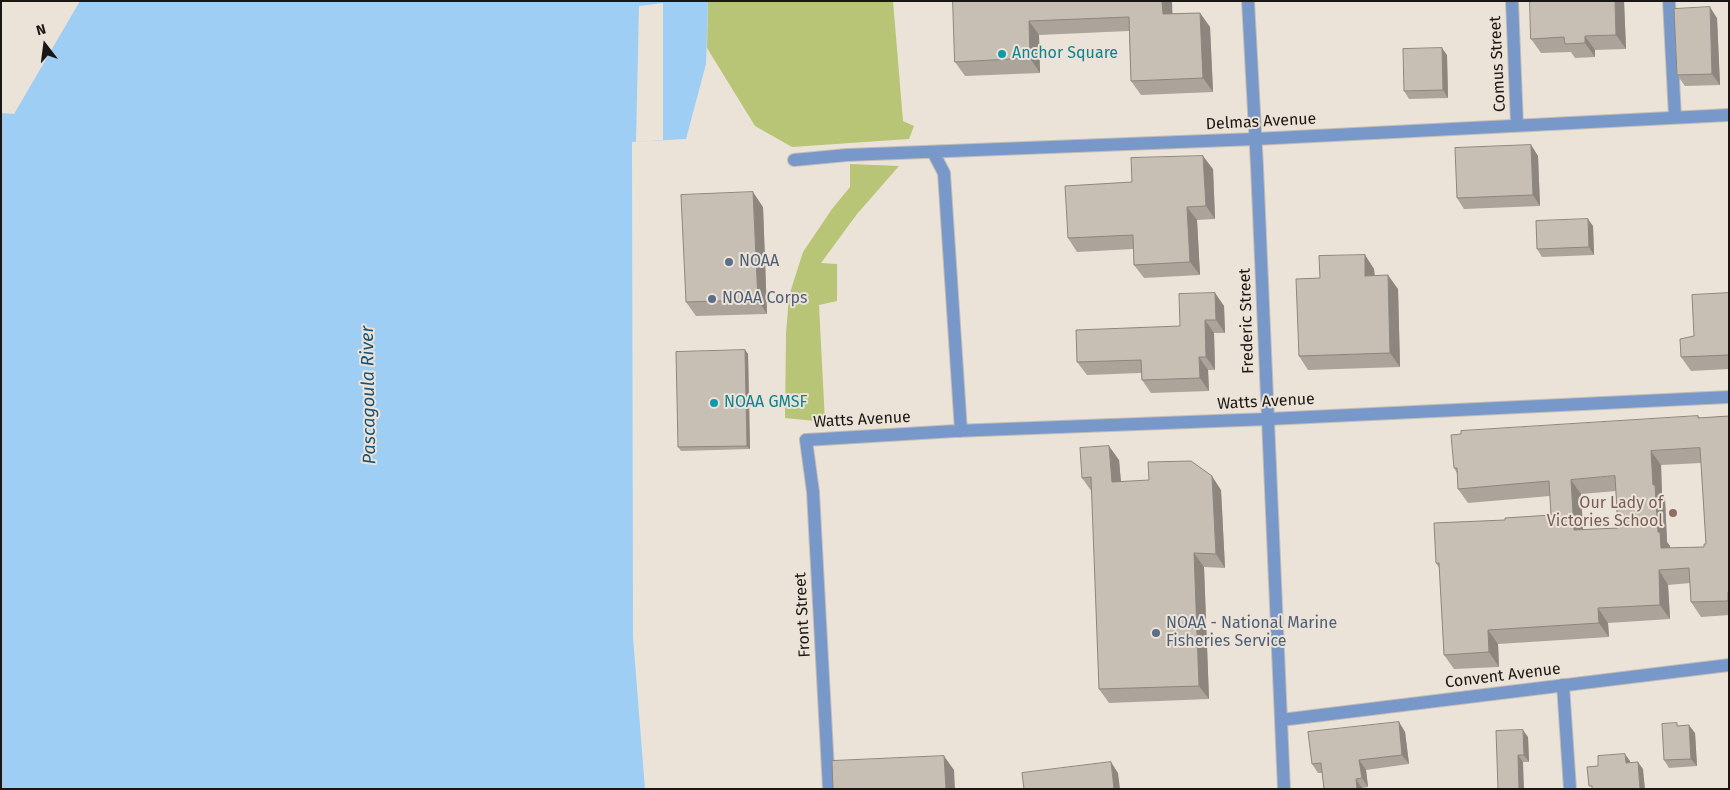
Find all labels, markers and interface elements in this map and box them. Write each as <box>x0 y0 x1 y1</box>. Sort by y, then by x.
street label: Comus Street <box>1486 15 1510 113</box>
north arrow <box>20 20 70 70</box>
text: N <box>34 21 48 39</box>
place label: Anchor Square <box>1012 44 1118 64</box>
marker: Anchor Square <box>996 48 1008 60</box>
street label: Delmas Avenue <box>1205 110 1317 134</box>
place label: NOAA <box>739 252 779 272</box>
marker: NOAA <box>723 256 735 268</box>
street label: Frederic Street <box>1236 268 1258 374</box>
place label: NOAA Corps <box>722 289 808 309</box>
marker: NOAA Corps <box>706 293 718 305</box>
water label: Pascagoula River <box>357 326 381 464</box>
street label: Watts Avenue <box>1217 390 1315 414</box>
place label: NOAA GMSF <box>724 393 807 413</box>
marker: NOAA GMSF <box>708 397 720 409</box>
street label: Watts Avenue <box>813 408 911 432</box>
place label: Our Lady of Victories School <box>1547 494 1663 532</box>
marker: Our Lady of Victories School <box>1667 507 1679 519</box>
street label: Front Street <box>791 572 815 658</box>
place label: NOAA - National Marine Fisheries Service <box>1166 614 1337 652</box>
marker: NOAA - National Marine Fisheries Service <box>1150 627 1162 639</box>
street label: Convent Avenue <box>1444 659 1562 693</box>

